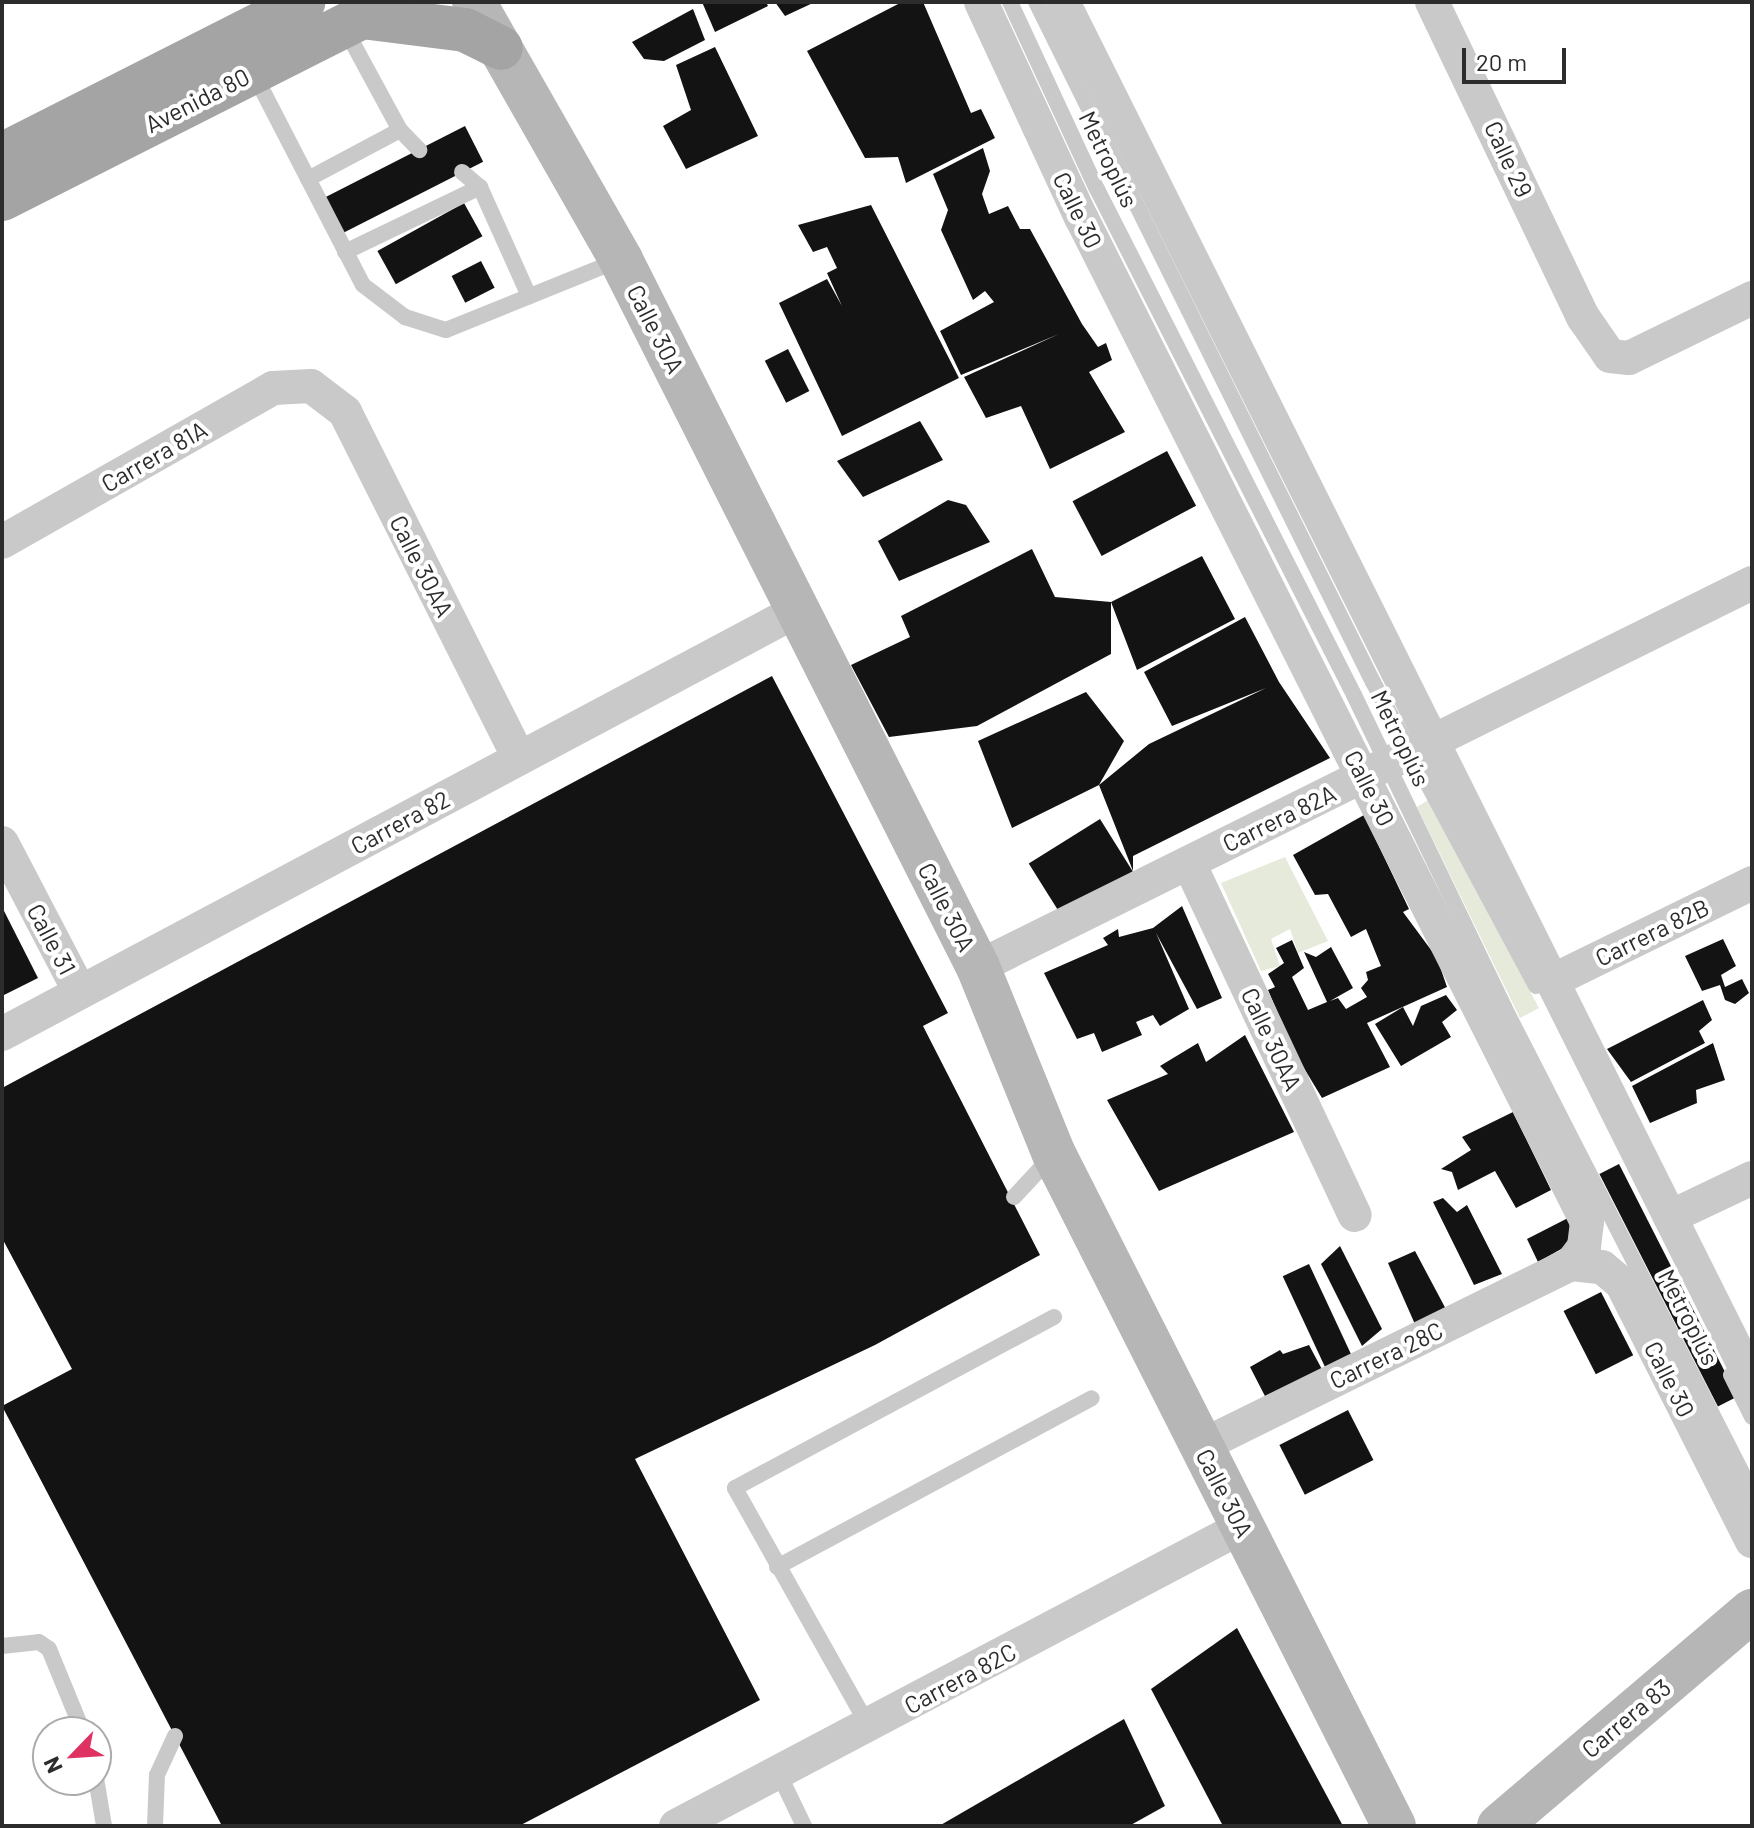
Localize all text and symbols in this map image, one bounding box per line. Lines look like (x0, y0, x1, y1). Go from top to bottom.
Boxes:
scale bar (1466, 32, 1570, 82)
text: 20 m (1476, 47, 1527, 76)
street label: Avenida 80 (140, 62, 254, 138)
street label: Metroplús (1073, 106, 1145, 212)
street label: Calle 29 (1479, 116, 1539, 202)
street label: Calle 30 (1047, 167, 1109, 253)
street label: Calle 30A (621, 280, 691, 378)
street label: Carrera 81A (96, 414, 212, 498)
street label: Calle 30AA (384, 510, 460, 622)
street label: Metroplús (1365, 685, 1437, 791)
street label: Calle 30 (1339, 745, 1401, 831)
street label: Carrera 82A (1218, 778, 1340, 858)
street label: Carrera 82 (346, 784, 454, 860)
street label: Calle 30A (912, 858, 982, 956)
street label: Carrera 82B (1590, 892, 1714, 972)
street label: Calle 31 (21, 899, 83, 979)
street label: Calle 30AA (1236, 983, 1308, 1095)
street label: Metroplús (1653, 1264, 1725, 1370)
street label: Carrera 28C (1325, 1315, 1447, 1395)
street label: Calle 30 (1639, 1336, 1701, 1422)
street label: Calle 30A (1190, 1444, 1260, 1542)
street label: Carrera 82C (899, 1637, 1021, 1719)
street label: Carrera 83 (1576, 1672, 1676, 1764)
north arrow (32, 1716, 112, 1796)
text: N (37, 1753, 67, 1777)

